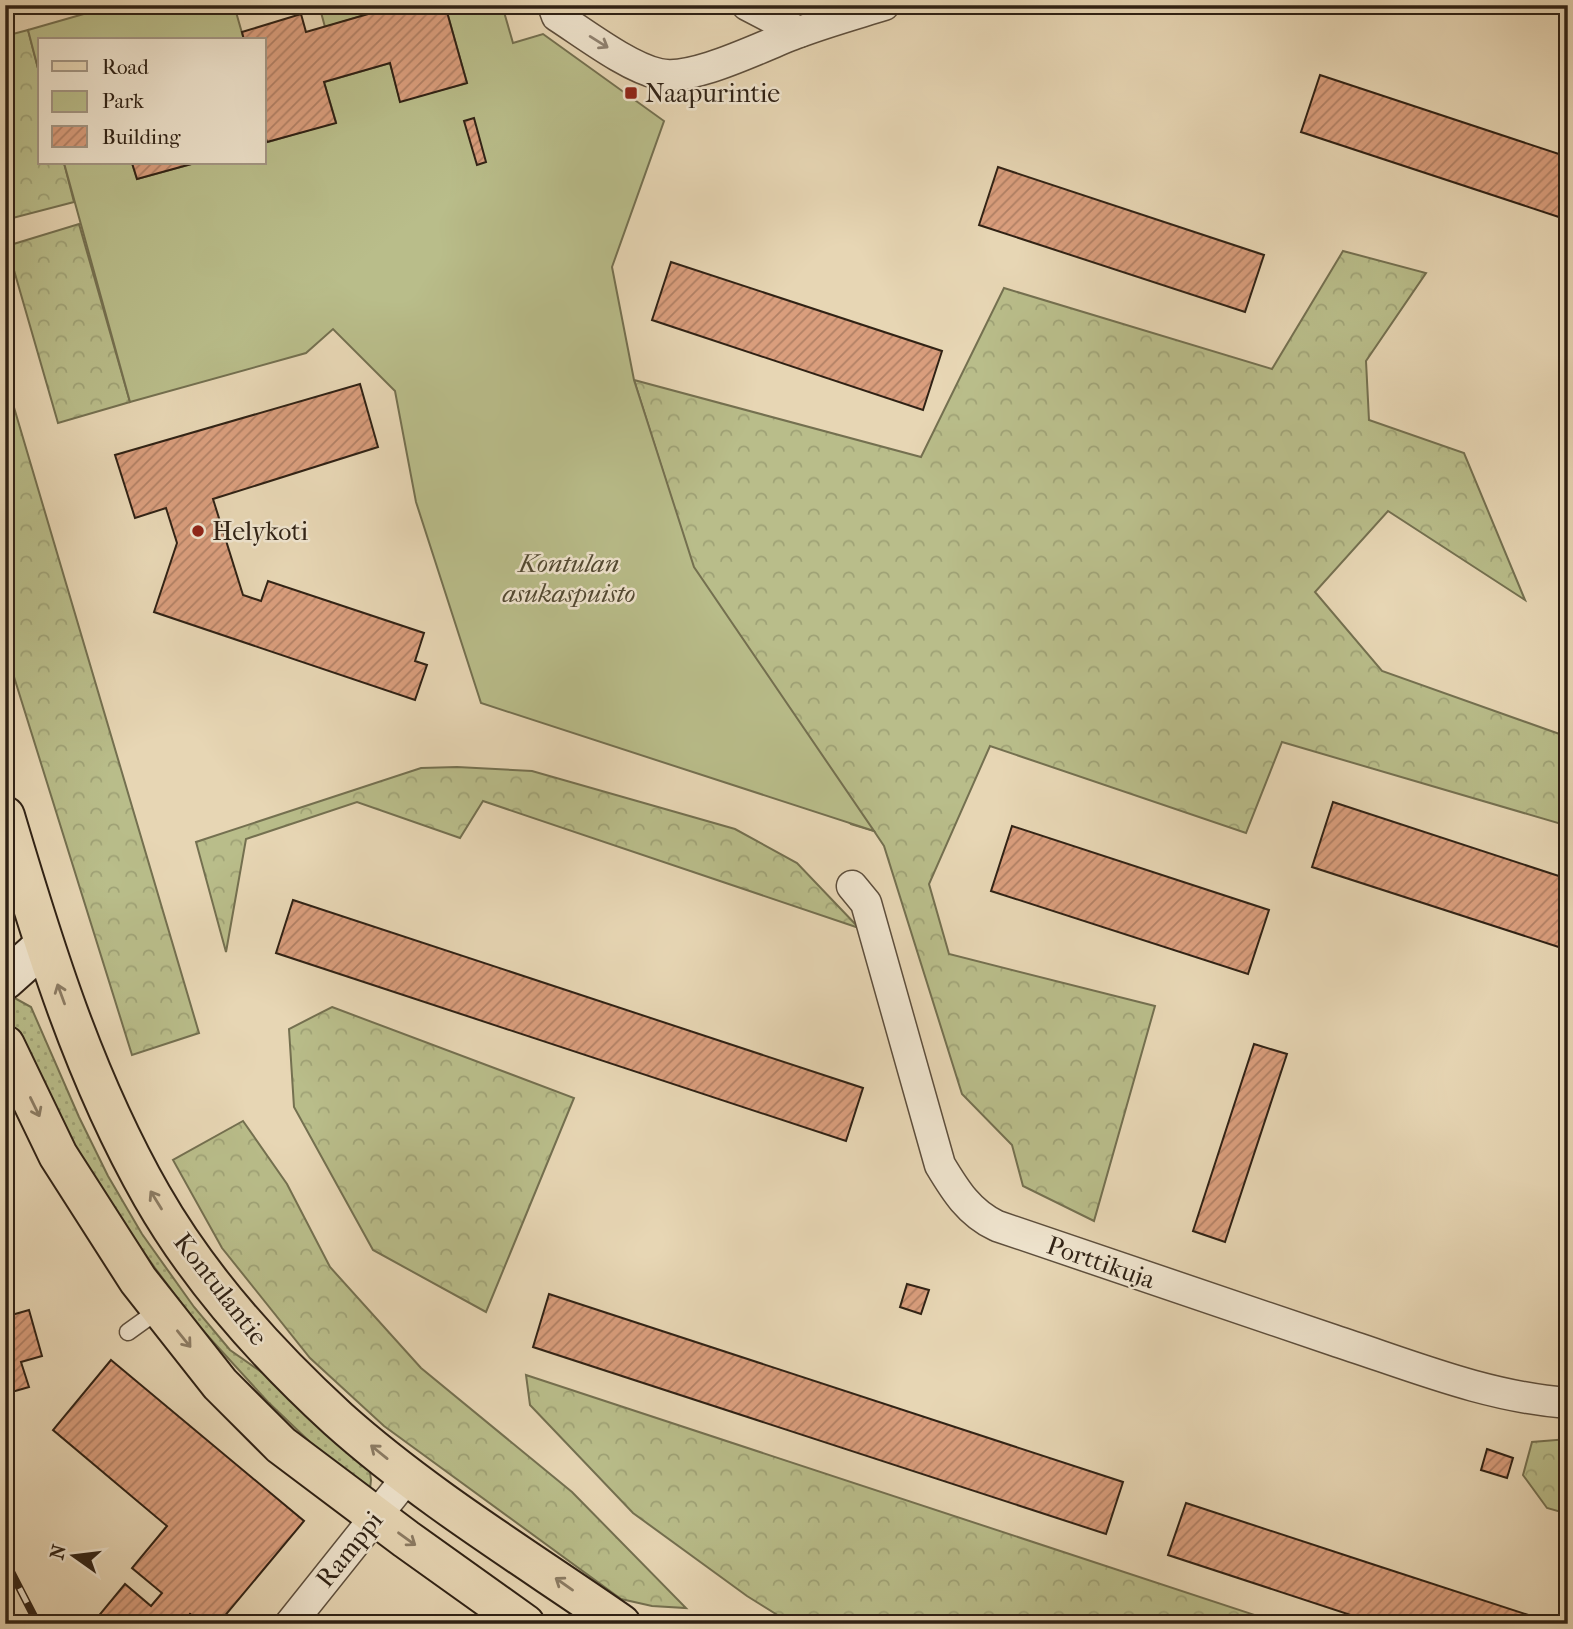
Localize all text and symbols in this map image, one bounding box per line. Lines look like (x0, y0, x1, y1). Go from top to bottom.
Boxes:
one-way arrow (588, 36, 608, 50)
legend (38, 38, 266, 164)
text: Road (102, 55, 149, 79)
place label: Naapurintie (645, 78, 780, 109)
marker: Naapurintie (623, 85, 639, 101)
text: Park (102, 89, 144, 113)
text: Building (102, 125, 181, 149)
place label: Helykoti (212, 516, 309, 547)
marker: Helykoti (190, 523, 206, 539)
park label: Kontulan asukaspuisto (502, 548, 636, 609)
one-way arrow (54, 983, 66, 1005)
one-way arrow (29, 1096, 42, 1117)
one-way arrow (148, 1191, 162, 1211)
street label: Kontulantie (167, 1227, 274, 1352)
street label: Porttikuja (1043, 1230, 1160, 1296)
one-way arrow (176, 1330, 191, 1348)
one-way arrow (371, 1444, 389, 1459)
street label: Ramppi (309, 1505, 390, 1594)
north arrow (38, 1520, 108, 1590)
one-way arrow (397, 1532, 416, 1546)
text: N (46, 1542, 71, 1562)
one-way arrow (555, 1577, 574, 1591)

